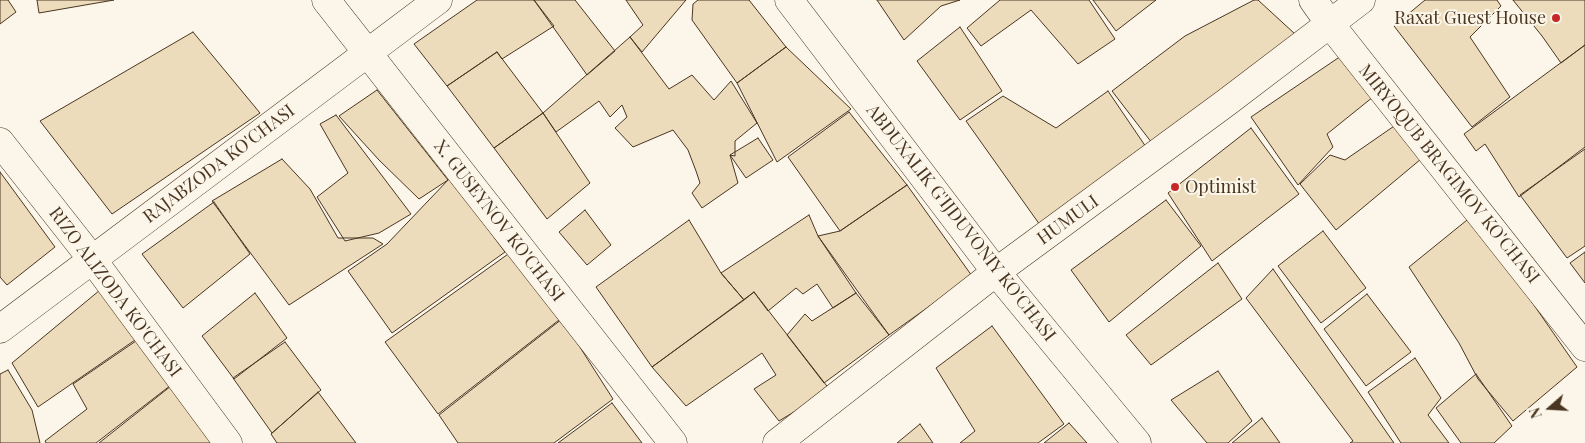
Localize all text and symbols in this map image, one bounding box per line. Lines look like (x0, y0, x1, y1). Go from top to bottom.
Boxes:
place label: Raxat Guest House (1394, 7, 1546, 29)
marker: Raxat Guest House (1550, 12, 1562, 24)
street label: MIRYOQUB BRAGIMOV KO'CHASI (1354, 60, 1544, 288)
street label: RAJABZODA KO'CHASI (139, 100, 299, 228)
street label: ABDUXALIK G'IJDUVONIY KO'CHASI (862, 100, 1060, 346)
street label: X. GUSEYNOV KO'CHASI (429, 136, 569, 306)
place label: Optimist (1185, 176, 1256, 198)
marker: Optimist (1169, 181, 1181, 193)
street label: HUMULI (1033, 191, 1103, 249)
street label: RIZO ALIZODA KO'CHASI (44, 203, 186, 381)
north arrow (1525, 383, 1575, 433)
text: N (1525, 405, 1546, 421)

